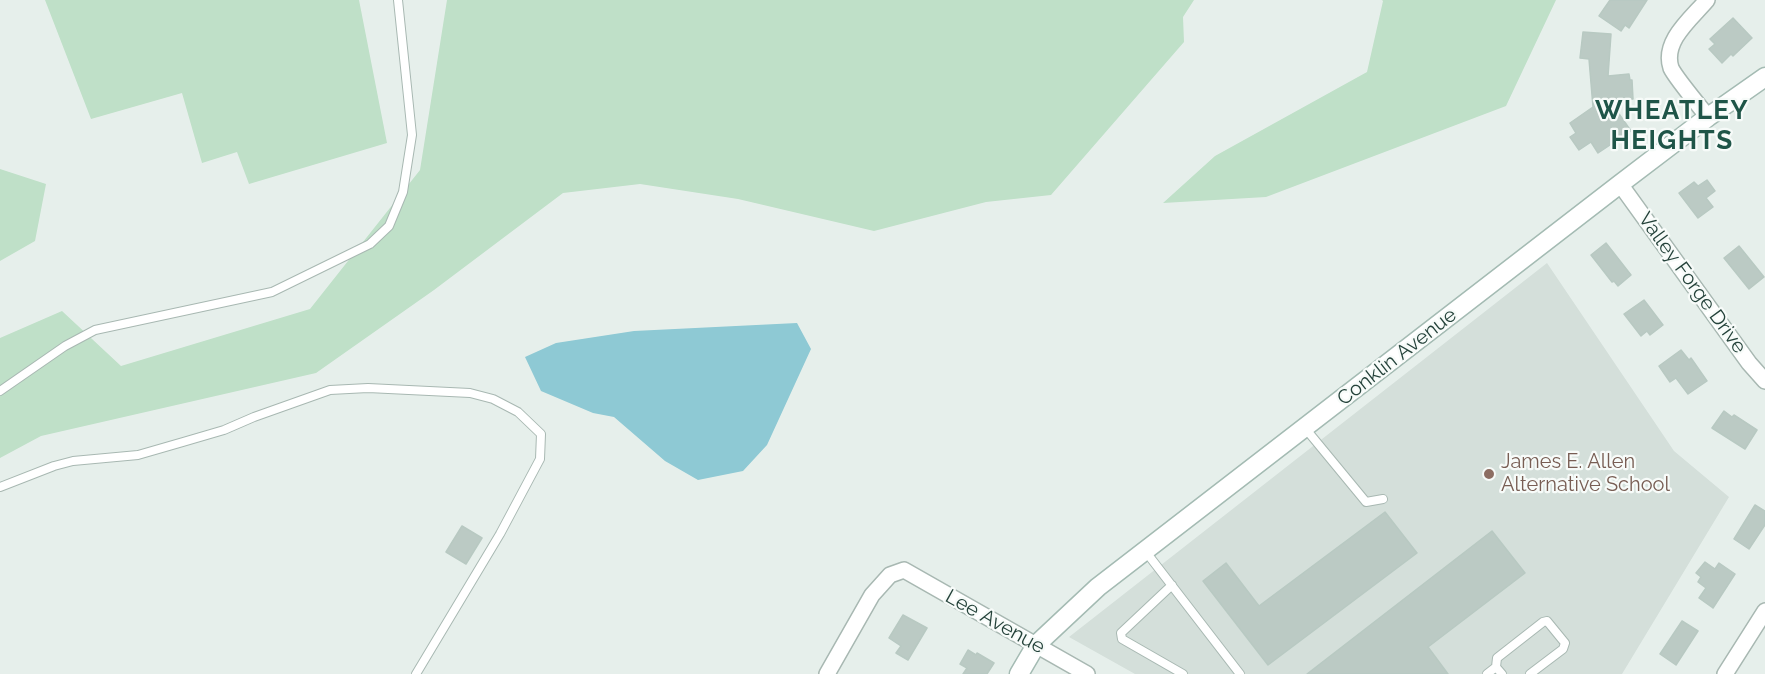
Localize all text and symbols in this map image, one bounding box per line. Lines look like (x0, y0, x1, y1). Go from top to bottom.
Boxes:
district label: WHEATLEY HEIGHTS (1595, 95, 1749, 156)
street label: Valley Forge Drive (1633, 208, 1751, 358)
street label: Conklin Avenue (1333, 303, 1461, 411)
place label: James E. Allen Alternative School (1501, 450, 1670, 497)
marker: James E. Allen Alternative School (1482, 467, 1496, 481)
street label: Lee Avenue (941, 585, 1049, 659)

